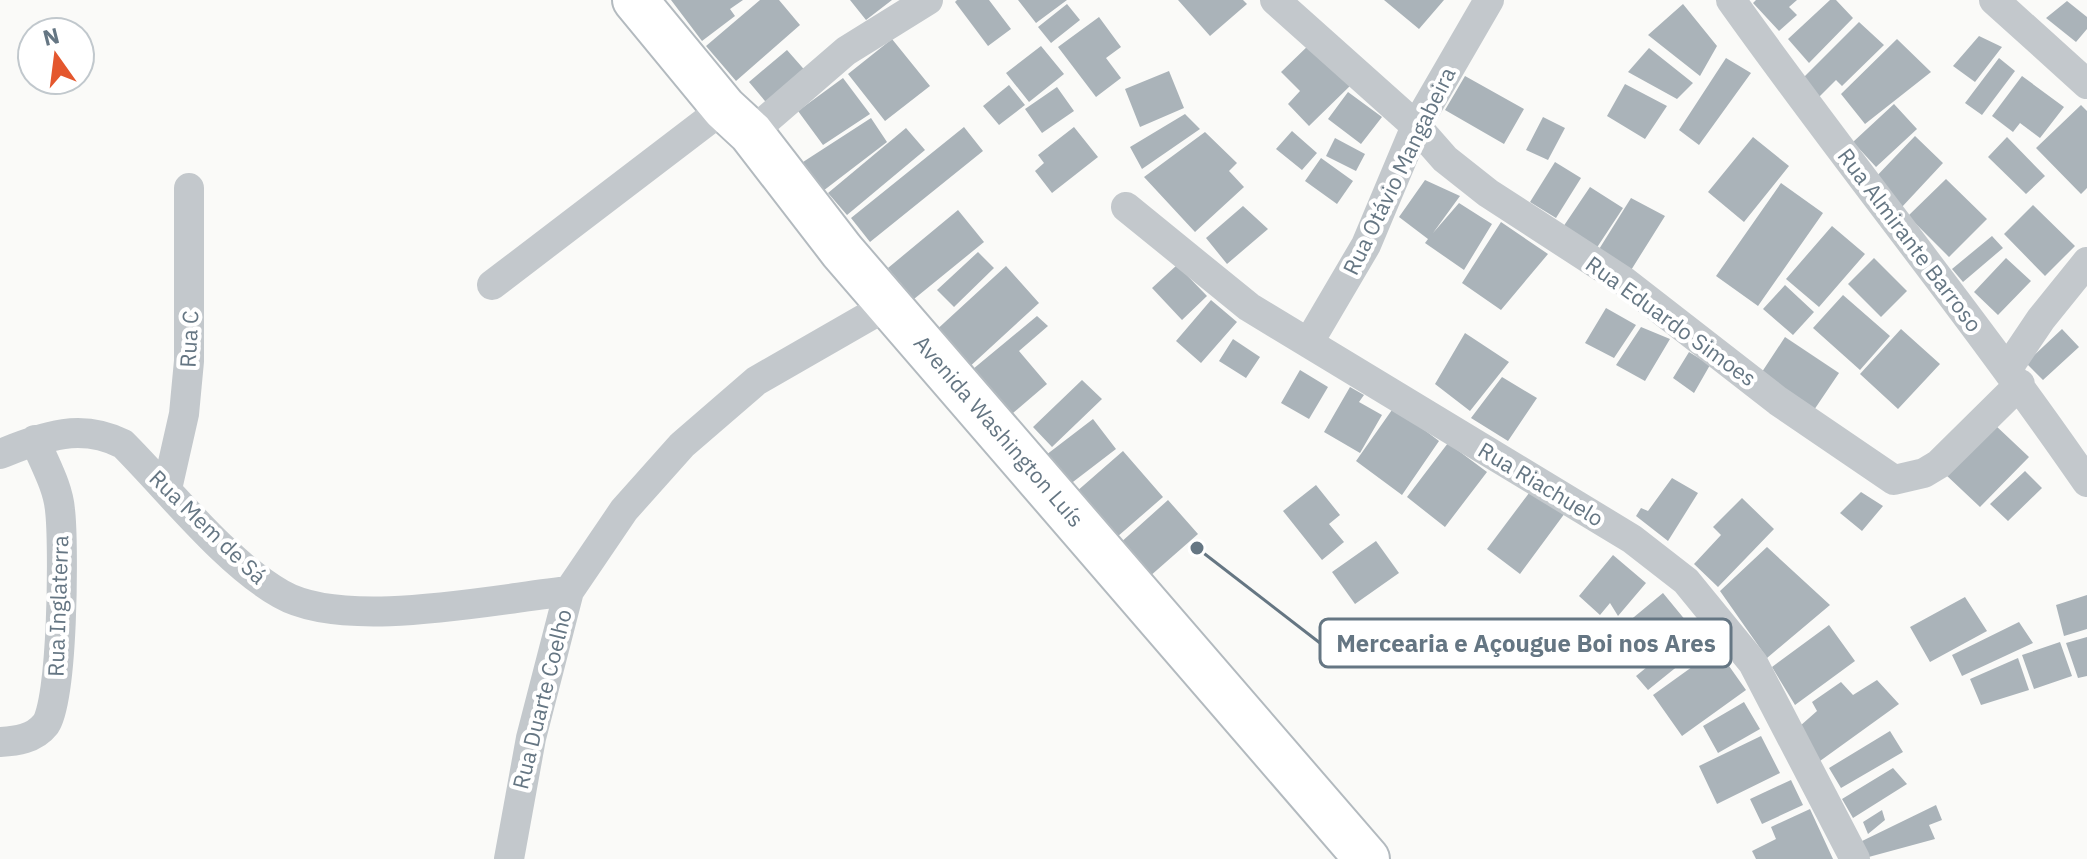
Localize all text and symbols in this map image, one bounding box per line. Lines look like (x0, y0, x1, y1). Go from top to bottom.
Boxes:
north arrow (16, 16, 96, 96)
text: N (40, 20, 62, 52)
street label: Rua Otávio Mangabeira (1336, 62, 1462, 279)
street label: Rua Almirante Barroso (1832, 142, 1989, 337)
street label: Rua Eduardo Simoes (1580, 249, 1762, 392)
street label: Rua C (173, 310, 204, 368)
street label: Avenida Washington Luís (908, 329, 1091, 533)
street label: Rua Riachuelo (1473, 435, 1609, 532)
street label: Rua Mem de Sá (143, 463, 273, 590)
street label: Rua Inglaterra (41, 534, 74, 677)
street label: Rua Duarte Coelho (505, 606, 578, 792)
callout: Mercearia e Açougue Boi nos Ares (1320, 619, 1731, 667)
text: Mercearia e Açougue Boi nos Ares (1336, 627, 1716, 659)

